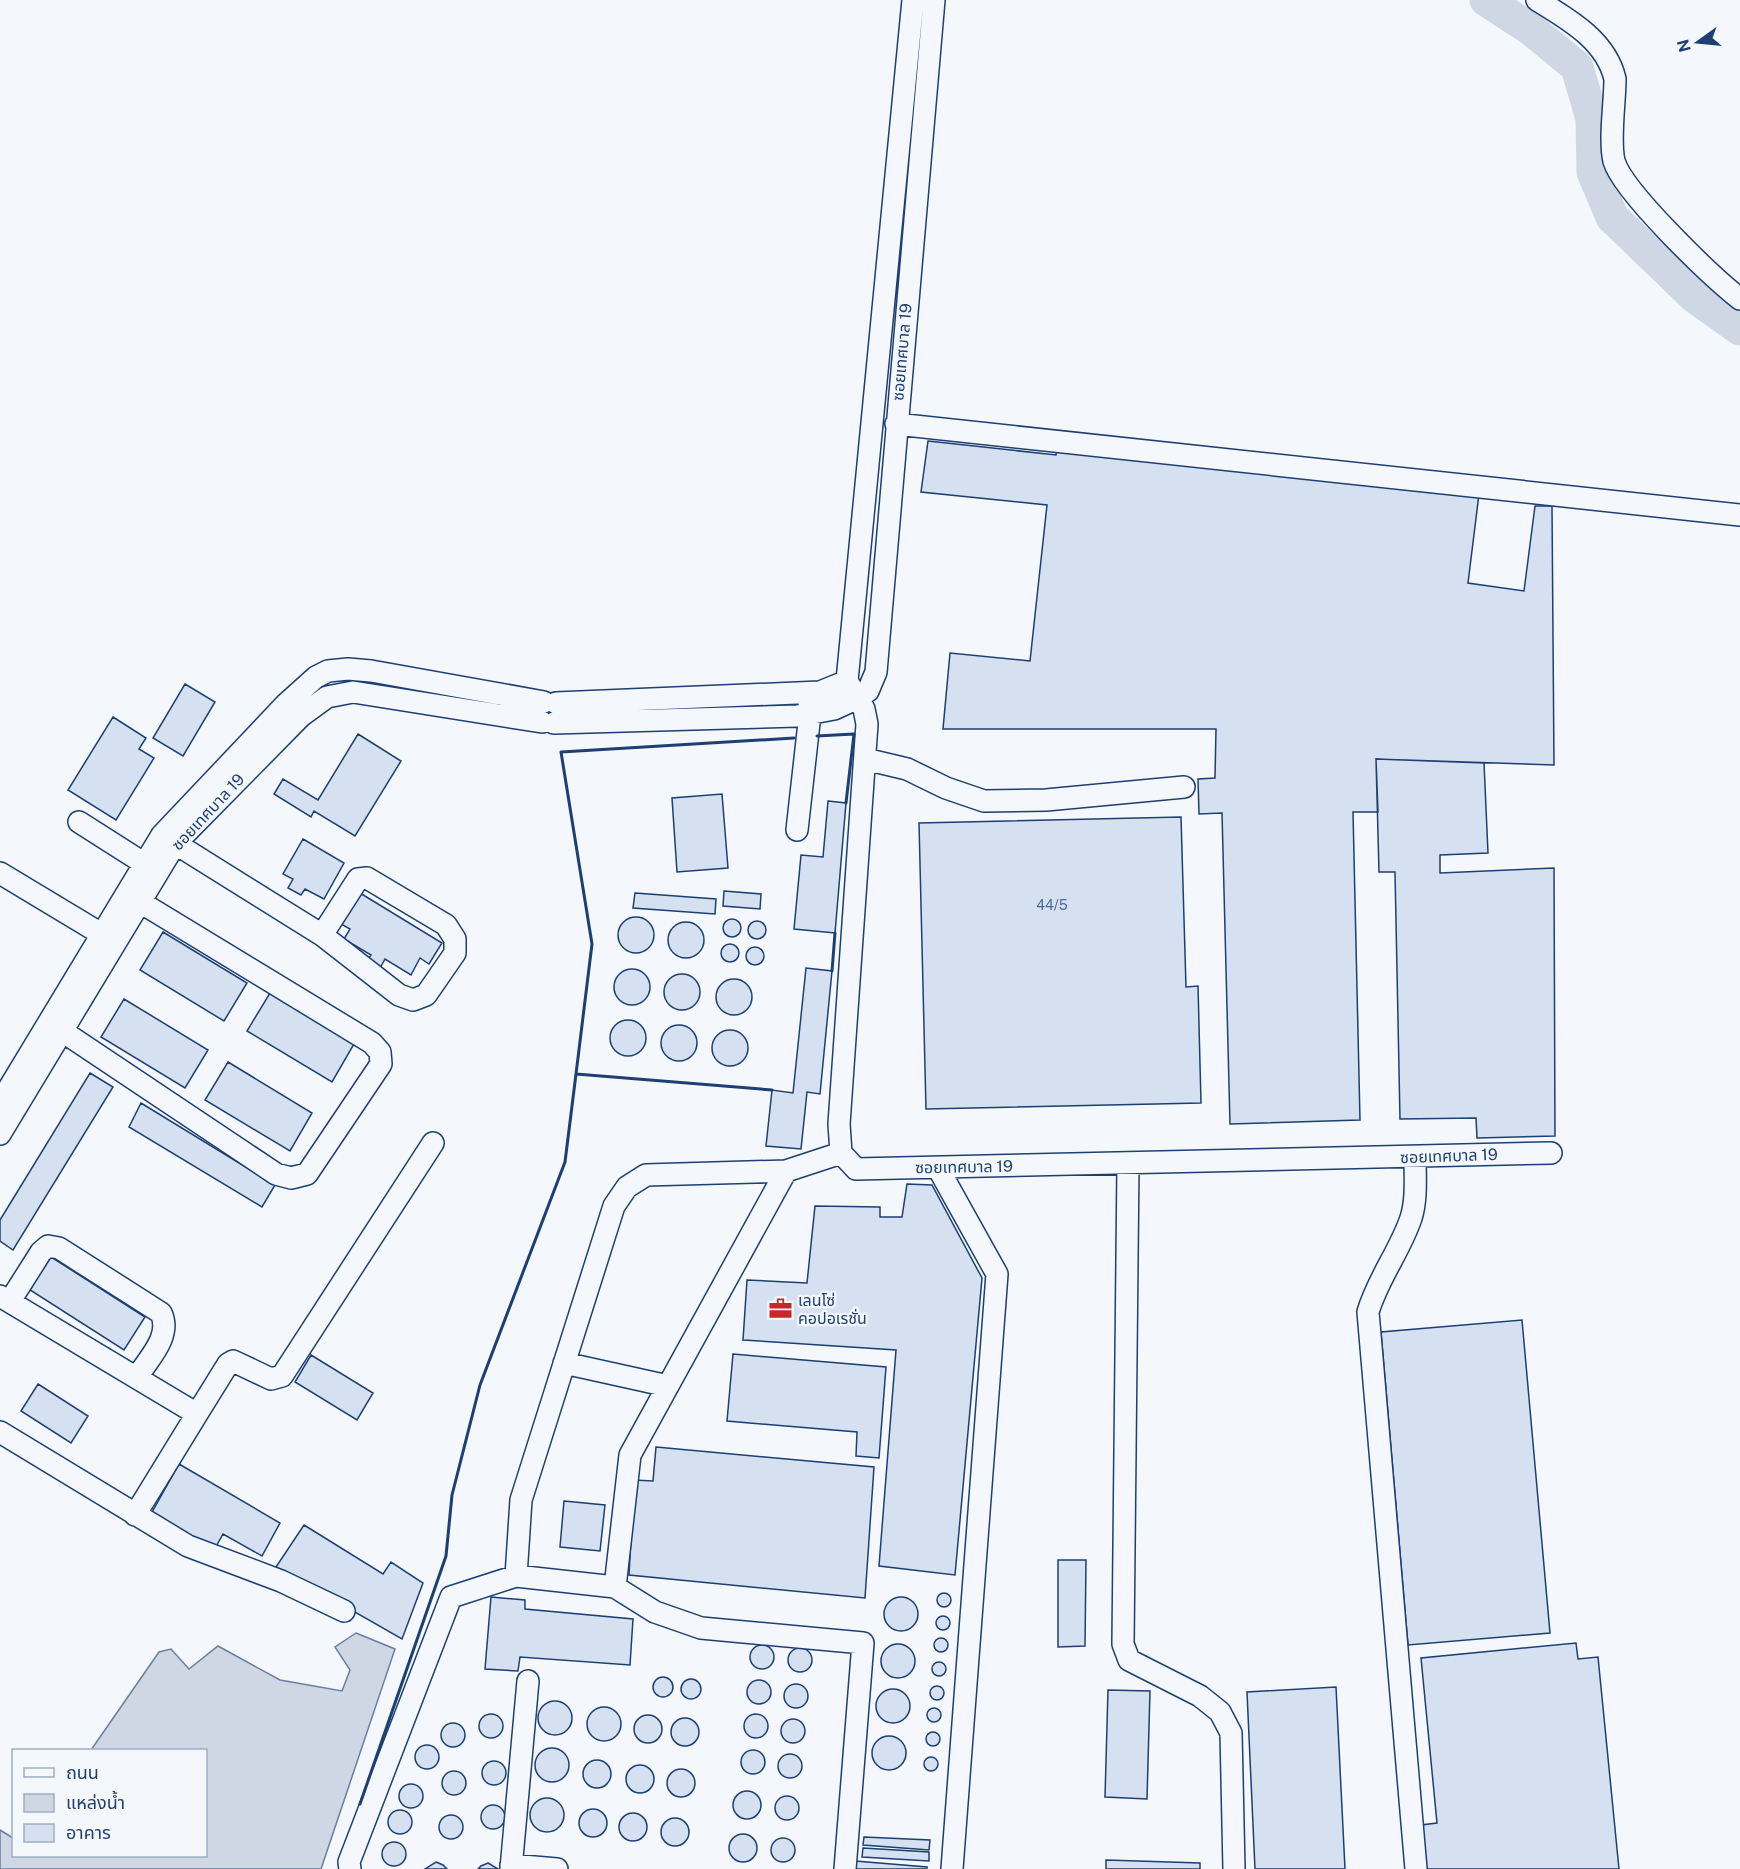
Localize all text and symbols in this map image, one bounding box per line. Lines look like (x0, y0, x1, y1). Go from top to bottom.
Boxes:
north arrow (1668, 12, 1728, 72)
text: N (1673, 37, 1695, 54)
street label: ซอยเทศบาล 19 (888, 302, 916, 402)
street label: ซอยเทศบาล 19 (168, 770, 248, 854)
house number: 44/5 (1036, 897, 1068, 913)
street label: ซอยเทศบาล 19 (1400, 1145, 1498, 1167)
street label: ซอยเทศบาล 19 (915, 1157, 1013, 1177)
place label: เลนโซ่ คอปอเรชั่น (798, 1291, 867, 1328)
office icon: เลนโซ่ คอปอเรชั่น (767, 1296, 793, 1322)
legend (12, 1749, 207, 1857)
text: ถนน (66, 1762, 99, 1783)
text: แหล่งน้ำ (66, 1790, 125, 1813)
text: อาคาร (66, 1822, 111, 1843)

